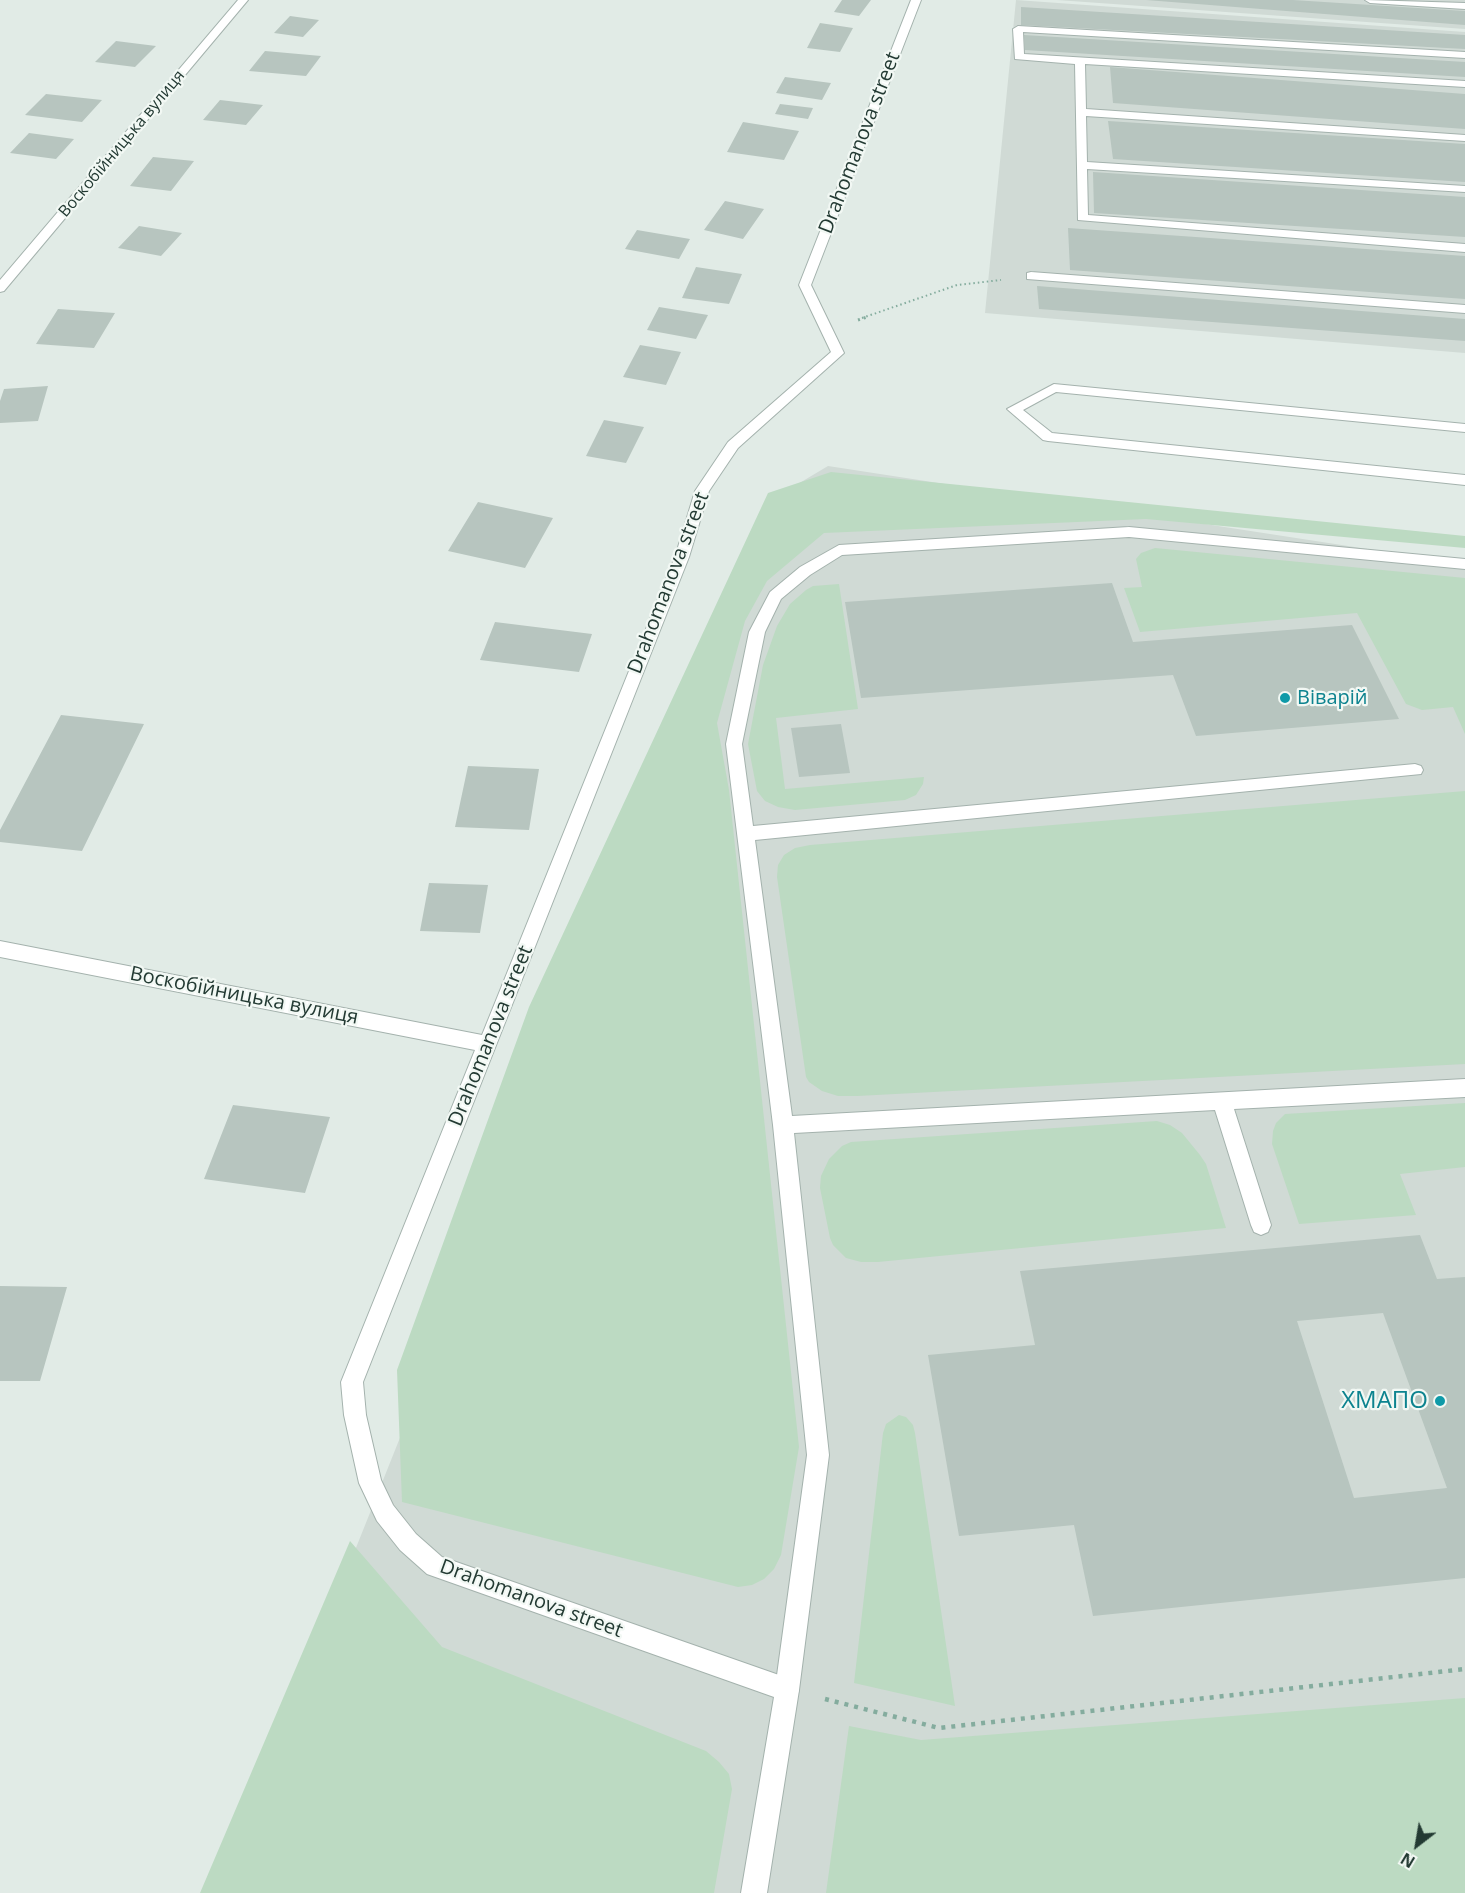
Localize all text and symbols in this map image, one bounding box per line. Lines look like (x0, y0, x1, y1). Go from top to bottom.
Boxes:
street label: Drahomanova street (814, 49, 906, 237)
street label: Воскобійницька вулиця (55, 67, 189, 221)
street label: Drahomanova street (623, 489, 715, 677)
place label: Віварій (1297, 686, 1368, 710)
marker: Віварій (1278, 691, 1292, 705)
street label: Drahomanova street (444, 942, 538, 1130)
street label: Воскобійницька вулиця (128, 962, 360, 1030)
place label: ХМАПО (1341, 1387, 1428, 1415)
marker: ХМАПО (1433, 1394, 1447, 1408)
street label: Drahomanova street (436, 1555, 626, 1643)
north arrow (1387, 1815, 1447, 1875)
text: N (1396, 1848, 1419, 1873)

